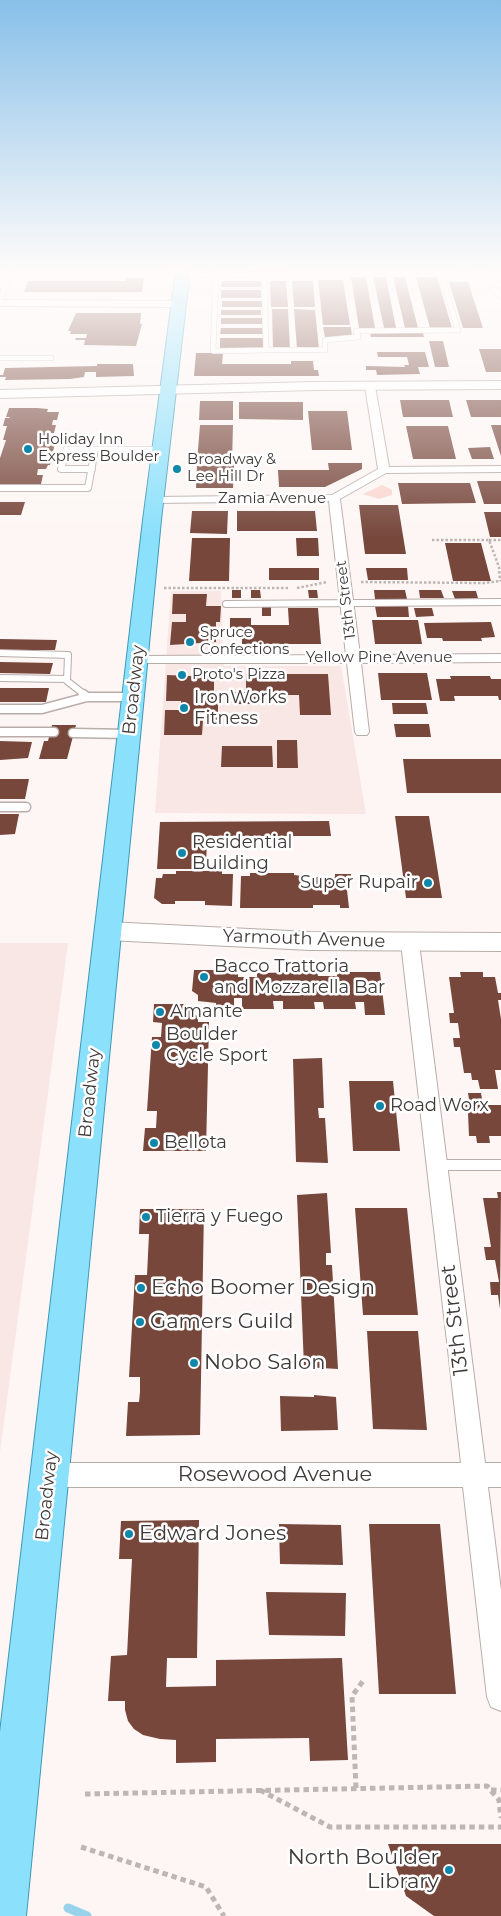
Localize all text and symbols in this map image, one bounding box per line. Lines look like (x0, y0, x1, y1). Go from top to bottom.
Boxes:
place label: Holiday Inn Express Boulder (38, 431, 160, 466)
marker: Holiday Inn Express Boulder (22, 443, 34, 455)
place label: Broadway & Lee Hill Dr (187, 451, 276, 486)
marker: Broadway & Lee Hill Dr (171, 463, 183, 475)
street label: Zamia Avenue (218, 490, 326, 508)
street label: 13th Street (332, 560, 360, 640)
place label: Spruce Confections (200, 624, 289, 659)
marker: Spruce Confections (184, 636, 196, 648)
street label: Broadway (119, 644, 149, 736)
street label: Yellow Pine Avenue (306, 649, 452, 667)
place label: Proto's Pizza (192, 666, 286, 684)
marker: Proto's Pizza (176, 669, 188, 681)
place label: IronWorks Fitness (194, 687, 287, 730)
marker: IronWorks Fitness (178, 702, 190, 714)
place label: Residential Building (192, 832, 292, 874)
marker: Residential Building (176, 847, 188, 859)
place label: Super Rupair (300, 872, 418, 894)
marker: Super Rupair (422, 877, 434, 889)
street label: Yarmouth Avenue (222, 925, 386, 953)
place label: Bacco Trattoria and Mozzarella Bar (214, 956, 385, 999)
marker: Bacco Trattoria and Mozzarella Bar (198, 971, 210, 983)
place label: Amante (170, 1001, 243, 1023)
marker: Amante (154, 1006, 166, 1018)
place label: Boulder Cycle Sport (166, 1024, 268, 1066)
marker: Boulder Cycle Sport (150, 1039, 162, 1051)
street label: Broadway (75, 1047, 105, 1139)
place label: Road Worx (390, 1095, 489, 1117)
marker: Road Worx (374, 1100, 386, 1112)
place label: Bellota (164, 1132, 227, 1154)
marker: Bellota (148, 1137, 160, 1149)
place label: Tierra y Fuego (156, 1206, 283, 1228)
marker: Tierra y Fuego (140, 1211, 152, 1223)
street label: 13th Street (436, 1263, 474, 1377)
place label: Echo Boomer Design (151, 1275, 375, 1301)
marker: Echo Boomer Design (135, 1282, 147, 1294)
place label: Gamers Guild (150, 1309, 294, 1335)
marker: Gamers Guild (134, 1316, 146, 1328)
place label: Nobo Salon (204, 1350, 325, 1376)
marker: Nobo Salon (188, 1357, 200, 1369)
street label: Broadway (32, 1450, 62, 1542)
street label: Rosewood Avenue (178, 1462, 372, 1488)
place label: Edward Jones (139, 1521, 286, 1547)
marker: Edward Jones (123, 1528, 135, 1540)
place label: North Boulder Library (288, 1845, 439, 1895)
marker: North Boulder Library (443, 1864, 455, 1876)

